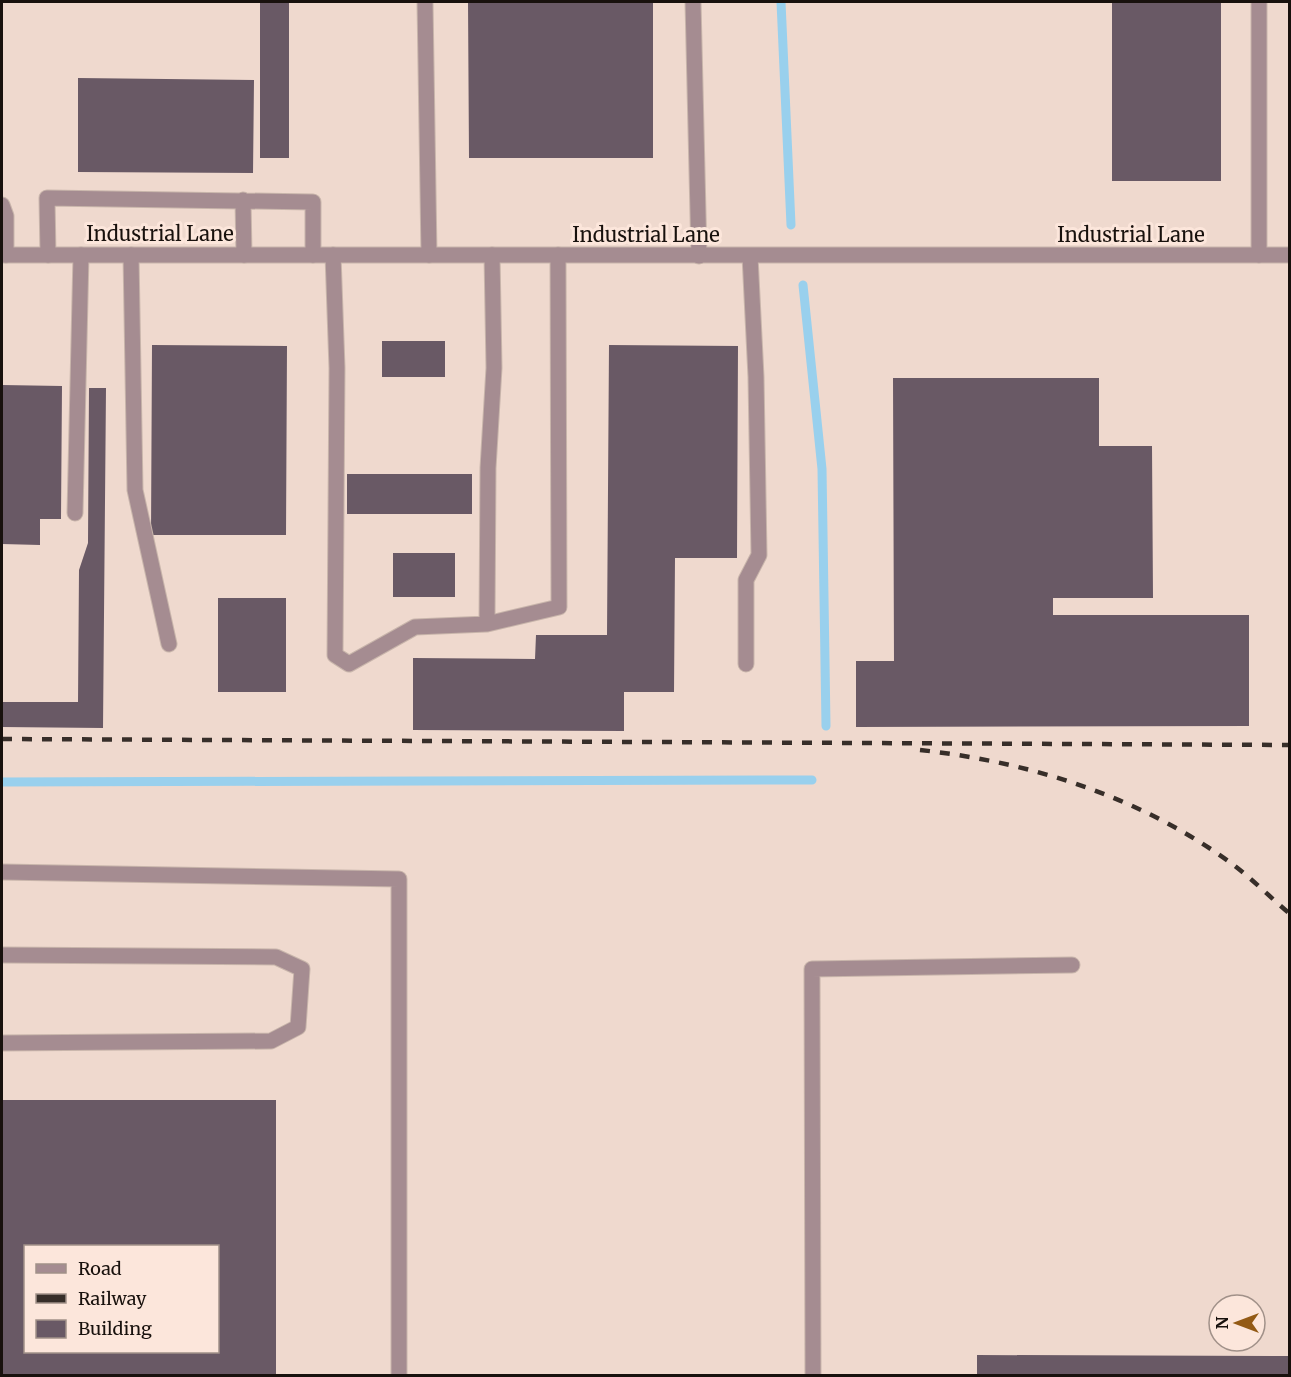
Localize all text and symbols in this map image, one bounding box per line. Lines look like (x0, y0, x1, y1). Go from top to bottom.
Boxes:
street label: Industrial Lane (86, 221, 234, 246)
street label: Industrial Lane (572, 222, 720, 247)
street label: Industrial Lane (1057, 222, 1205, 247)
legend (24, 1245, 219, 1353)
text: Road (78, 1257, 122, 1280)
text: Railway (78, 1287, 147, 1310)
north arrow (1207, 1293, 1267, 1353)
text: N (1212, 1316, 1232, 1329)
text: Building (78, 1317, 152, 1340)

